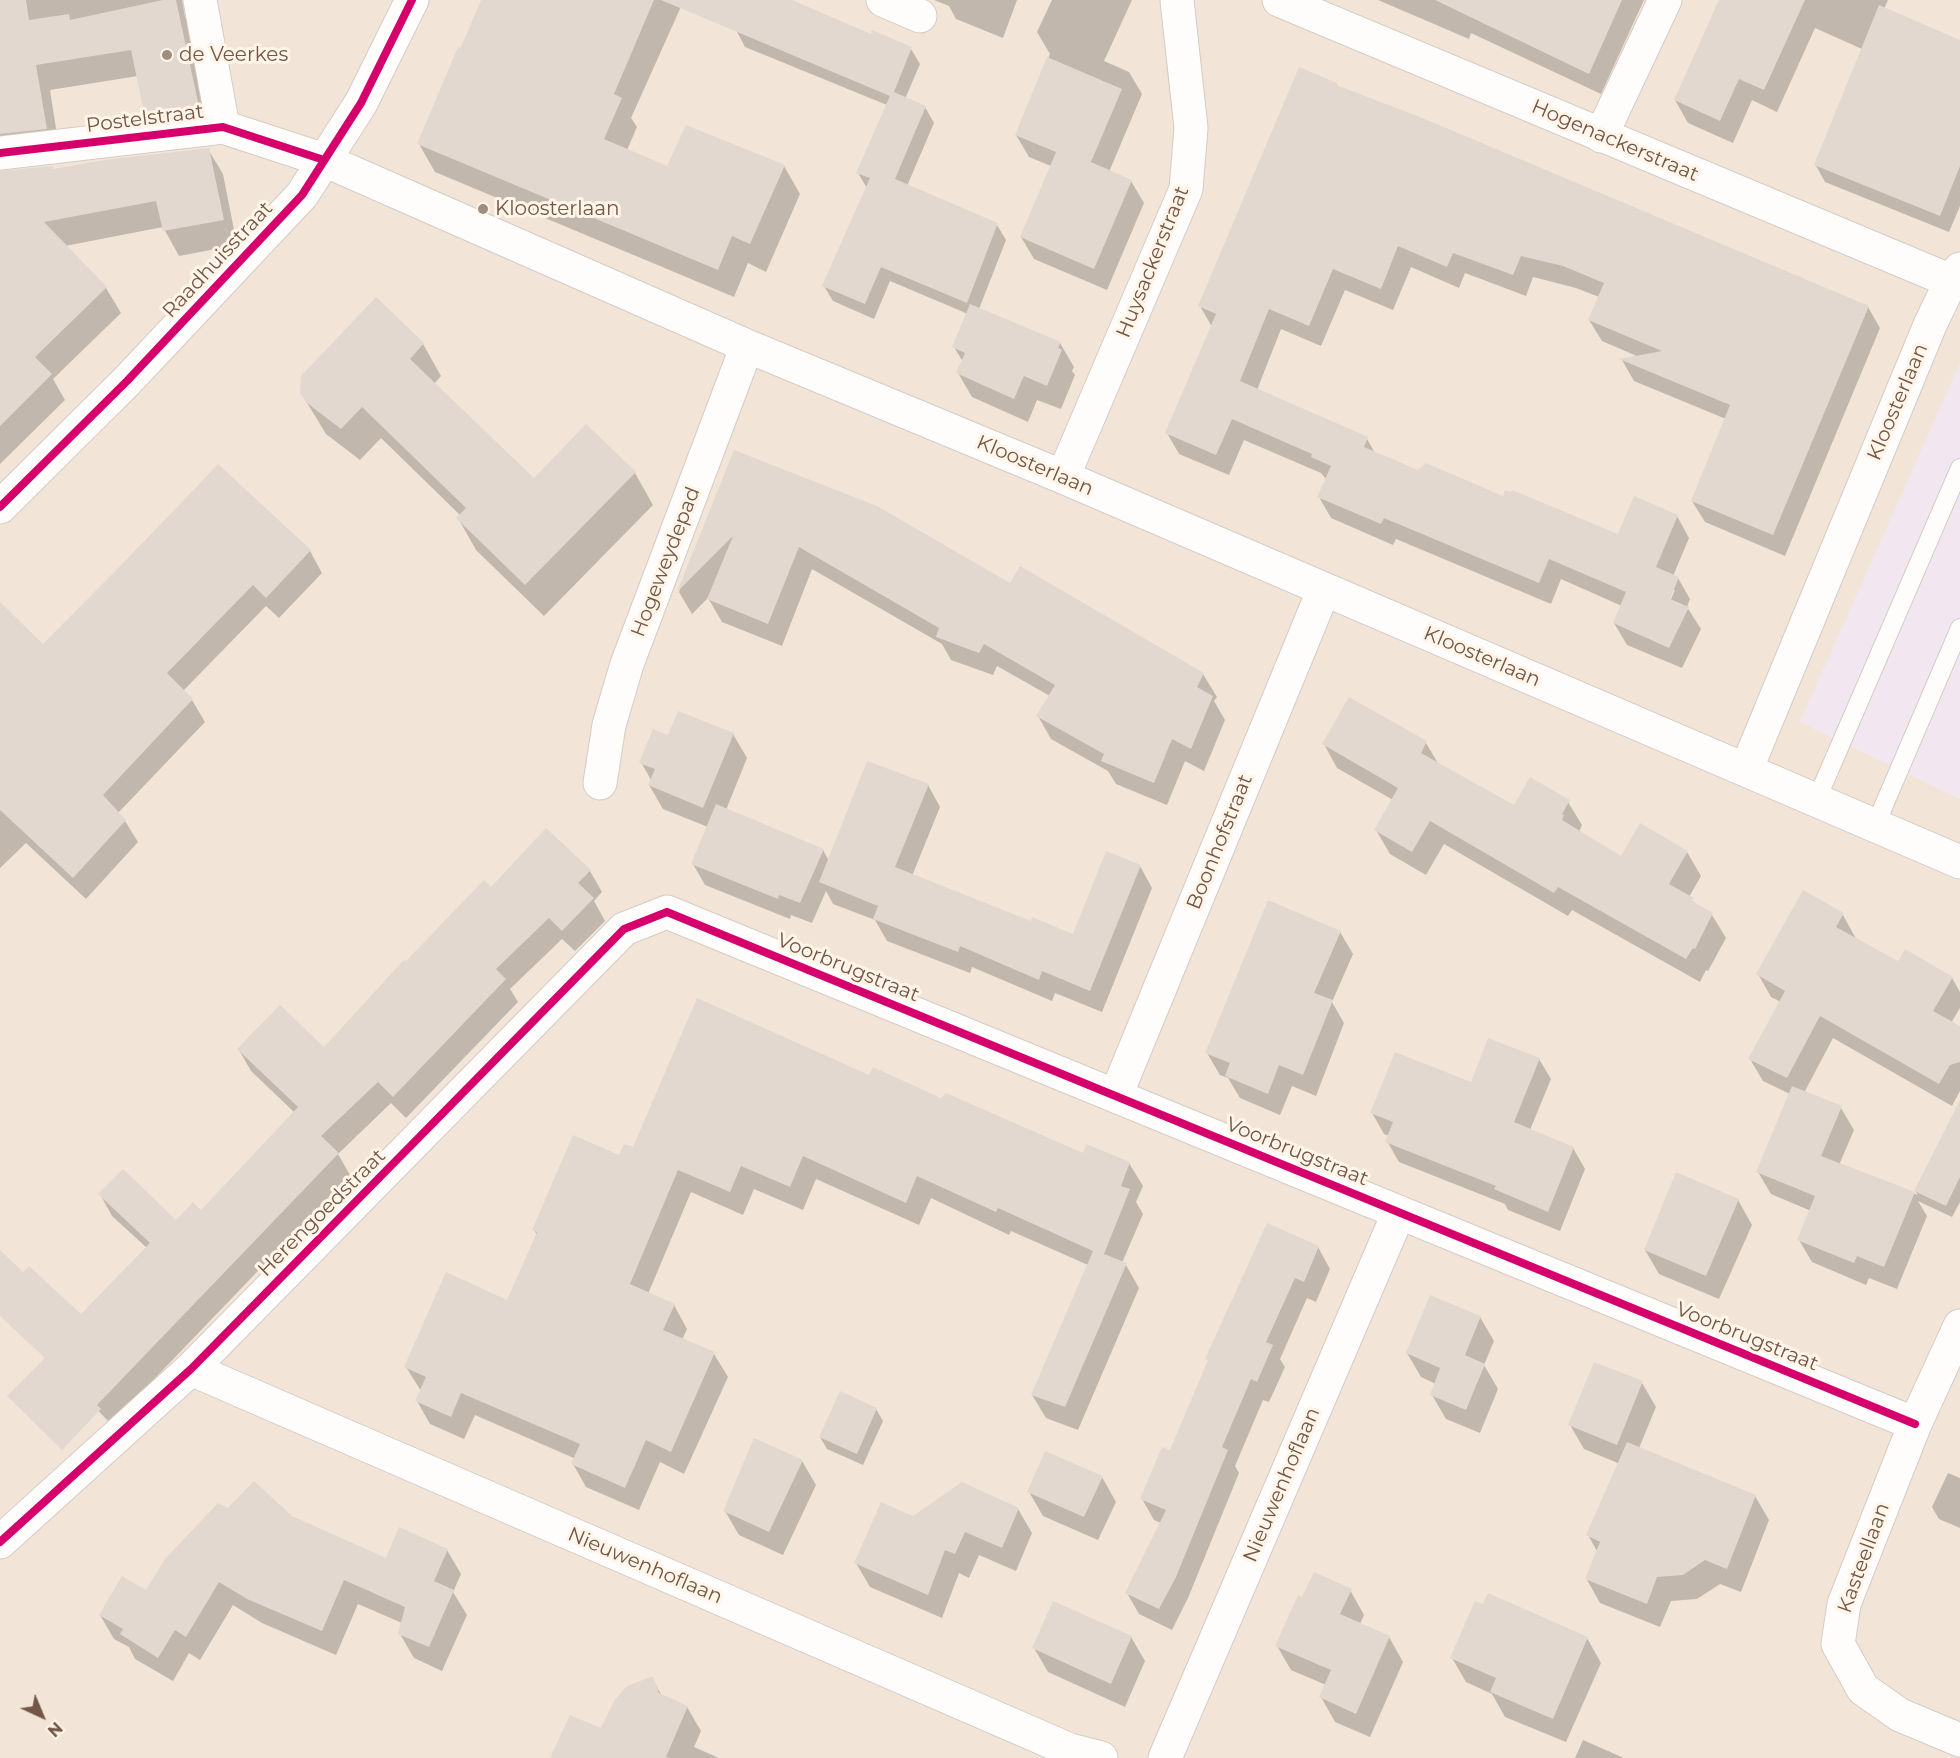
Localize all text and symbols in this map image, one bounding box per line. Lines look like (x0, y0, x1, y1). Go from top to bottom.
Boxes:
place label: de Veerkes (179, 43, 288, 67)
marker: de Veerkes (160, 48, 174, 62)
street label: Hogenackerstraat (1528, 95, 1702, 187)
street label: Postelstraat (85, 100, 205, 138)
street label: Huysackerstraat (1112, 183, 1194, 341)
street label: Raadhuisstraat (158, 197, 278, 323)
place label: Kloosterlaan (495, 197, 620, 221)
marker: Kloosterlaan (476, 202, 490, 216)
street label: Kloosterlaan (1863, 340, 1933, 464)
street label: Kloosterlaan (973, 431, 1097, 501)
street label: Hogeweydepad (626, 484, 706, 640)
street label: Kloosterlaan (1420, 622, 1544, 692)
street label: Boonhofstraat (1182, 771, 1258, 913)
street label: Voorbrugstraat (773, 929, 923, 1007)
street label: Voorbrugstraat (1222, 1113, 1372, 1191)
street label: Herengoedstraat (253, 1144, 391, 1282)
street label: Voorbrugstraat (1672, 1298, 1822, 1376)
street label: Nieuwenhoflaan (1239, 1404, 1325, 1566)
street label: Kasteellaan (1833, 1500, 1895, 1616)
street label: Nieuwenhoflaan (564, 1523, 726, 1609)
north arrow (12, 1686, 72, 1746)
text: N (44, 1718, 66, 1741)

